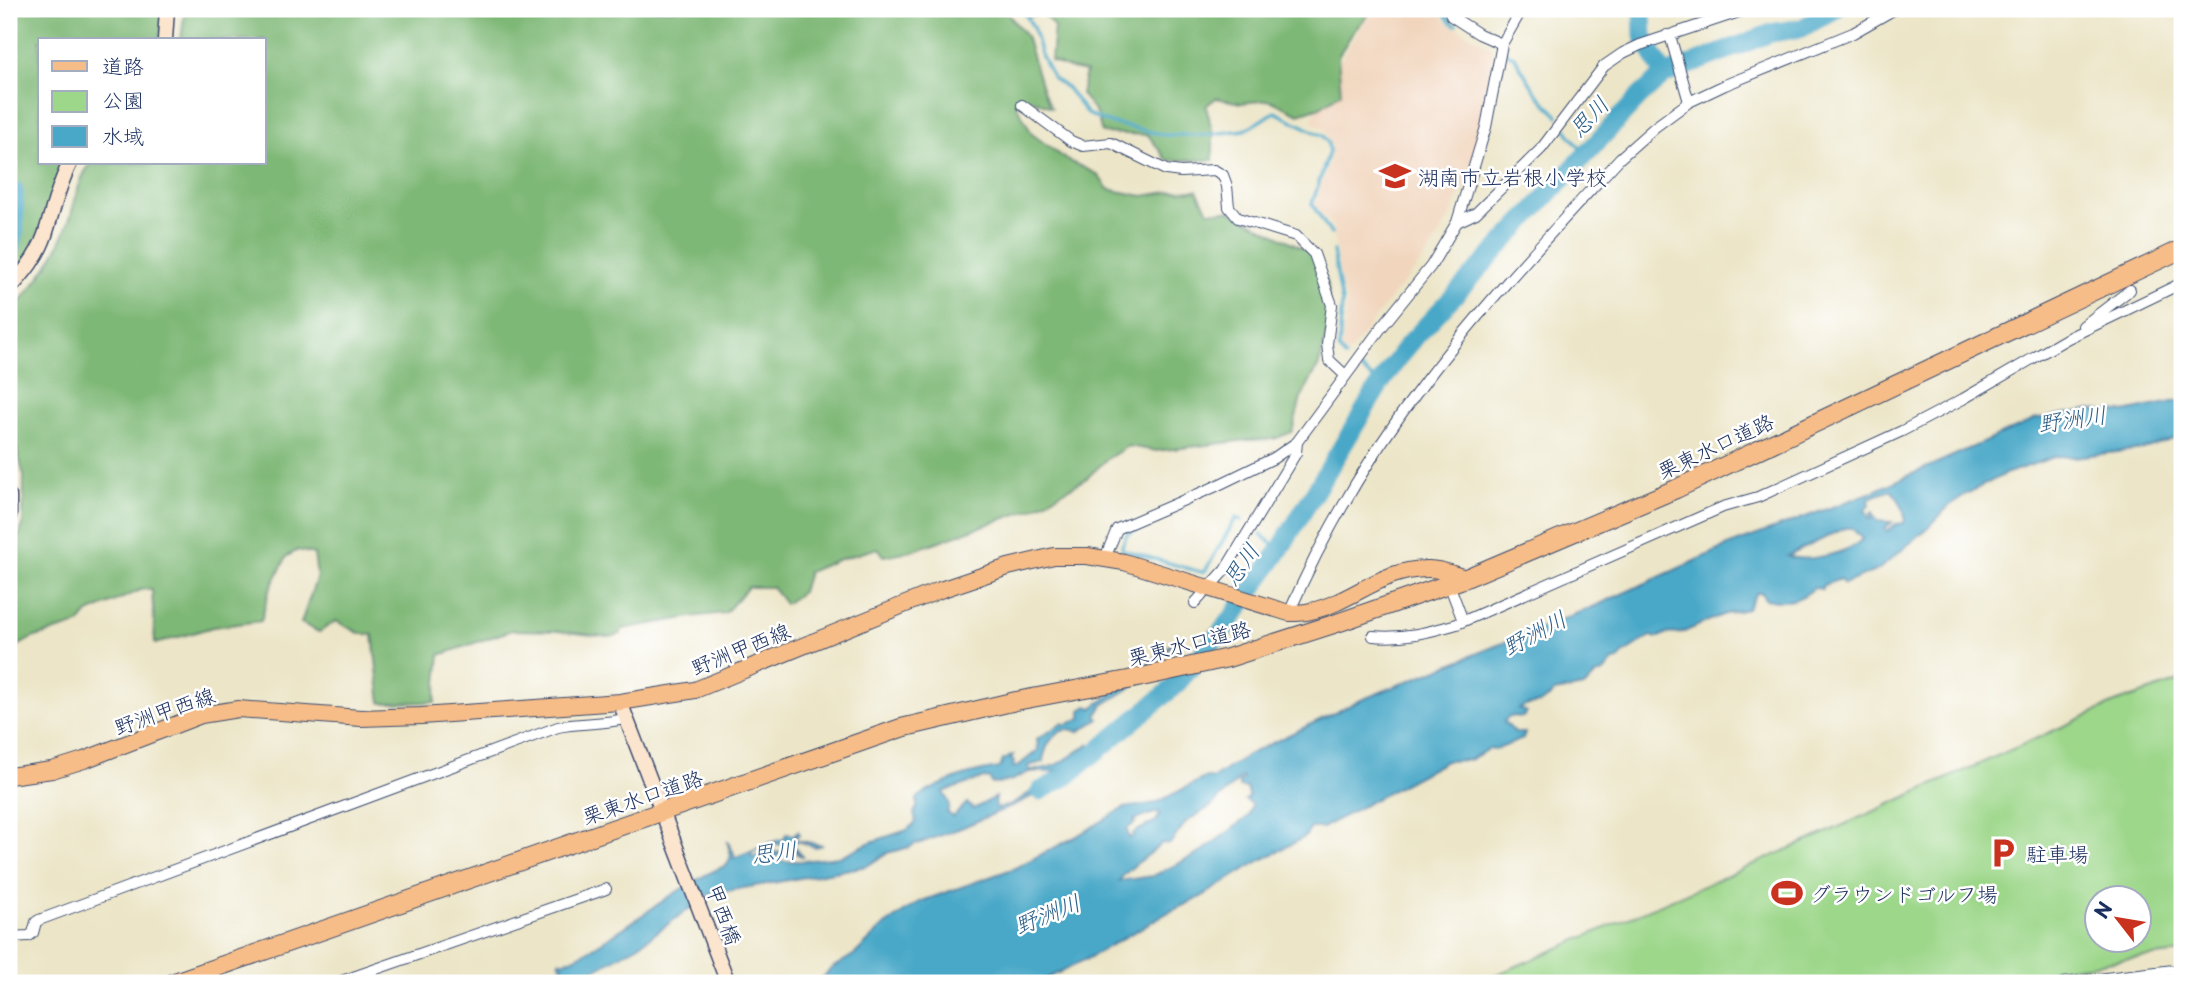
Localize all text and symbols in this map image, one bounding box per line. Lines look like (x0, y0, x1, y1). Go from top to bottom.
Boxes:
legend (38, 38, 266, 164)
text: 道路 (102, 49, 144, 81)
text: 公園 (102, 83, 144, 115)
water label: 思川 (1560, 87, 1616, 145)
text: 水域 (102, 119, 144, 151)
school or university icon: 湖南市立岩根小学校 (1378, 159, 1412, 193)
place label: 湖南市立岩根小学校 (1418, 160, 1607, 192)
water label: 野洲川 (2035, 396, 2109, 440)
street label: 栗東水口道路 (1651, 404, 1779, 486)
water label: 思川 (1212, 535, 1268, 593)
water label: 野洲川 (1495, 600, 1573, 664)
street label: 栗東水口道路 (1124, 611, 1254, 673)
street label: 野洲甲西線 (685, 613, 795, 683)
street label: 野洲甲西線 (109, 678, 219, 742)
street label: 栗東水口道路 (577, 760, 707, 832)
water label: 思川 (749, 831, 799, 871)
parking icon: 駐車場 (1986, 836, 2020, 870)
place label: 駐車場 (2026, 837, 2089, 869)
sports icon: グラウンドゴルフ場 (1770, 876, 1804, 910)
place label: グラウンドゴルフ場 (1810, 877, 1998, 909)
street label: 甲西橋 (699, 879, 751, 949)
water label: 野洲川 (1008, 884, 1086, 942)
north arrow (2082, 884, 2152, 954)
text: N (2087, 896, 2118, 923)

